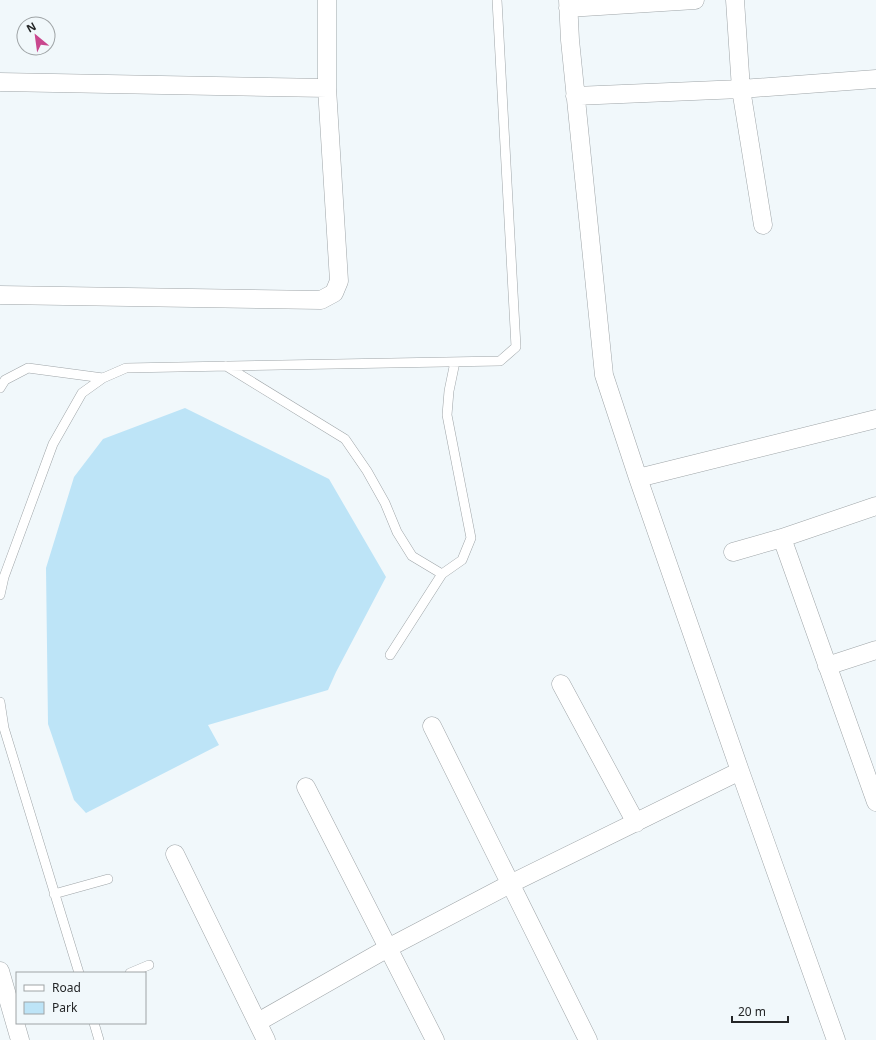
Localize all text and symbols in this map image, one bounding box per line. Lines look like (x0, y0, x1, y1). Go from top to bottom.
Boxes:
north arrow (16, 16, 56, 56)
text: N (23, 18, 38, 36)
legend (16, 972, 146, 1024)
text: Road (52, 979, 81, 996)
scale bar (732, 998, 788, 1024)
text: Park (52, 999, 78, 1016)
text: 20 m (738, 1003, 766, 1020)

